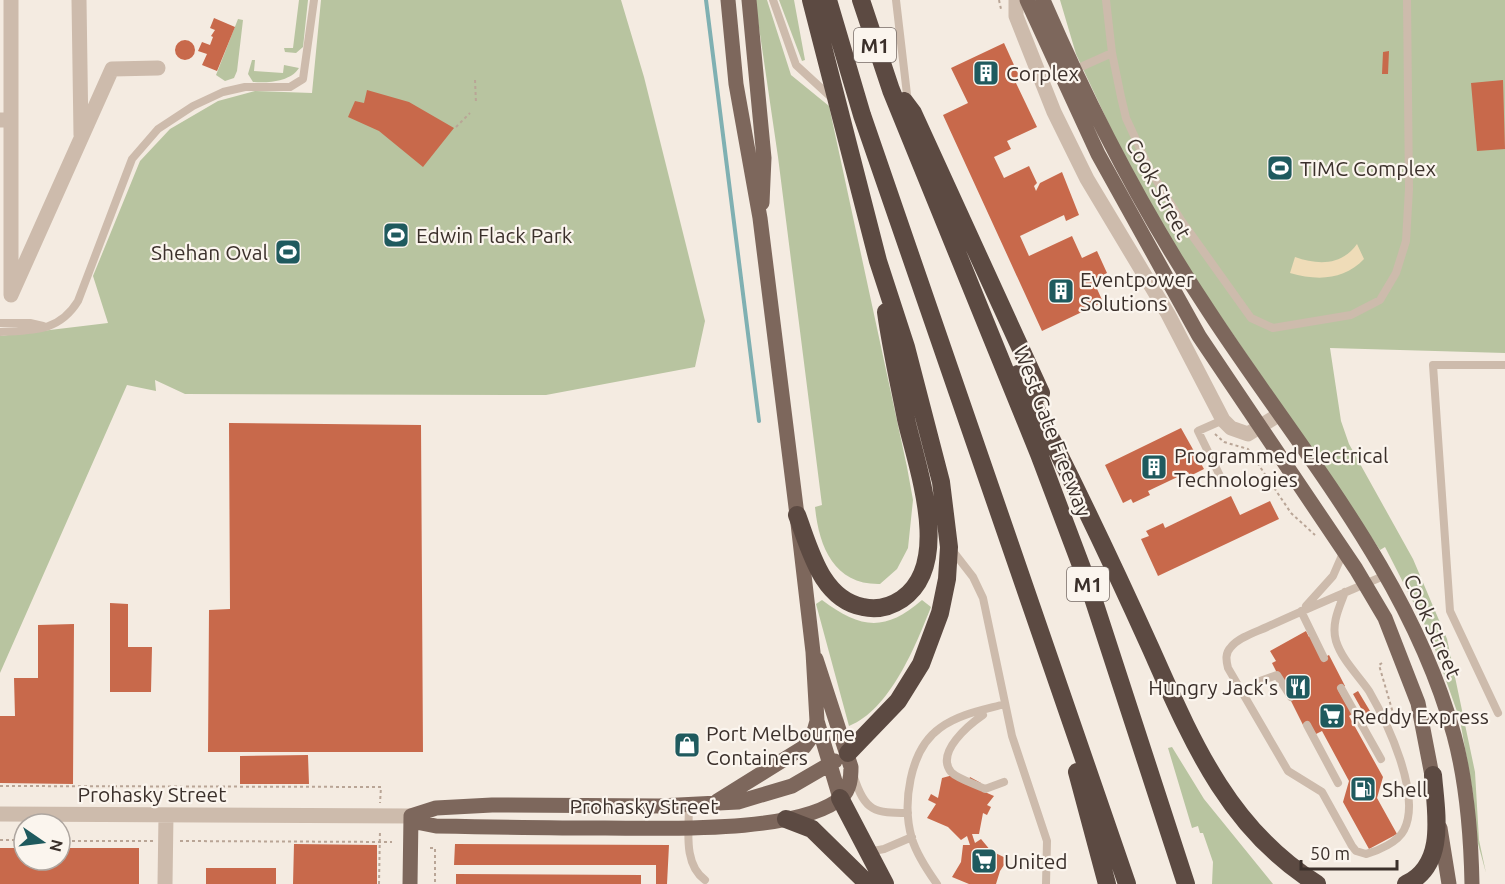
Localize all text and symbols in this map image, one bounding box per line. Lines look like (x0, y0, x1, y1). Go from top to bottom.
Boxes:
road number: M1 (854, 28, 896, 62)
building icon: Corplex (971, 58, 1001, 88)
place label: Corplex (1006, 61, 1079, 85)
street label: Cook Street (1121, 133, 1197, 243)
sports icon: TIMC Complex (1265, 153, 1295, 183)
place label: TIMC Complex (1300, 156, 1437, 180)
sports icon: Edwin Flack Park (381, 220, 411, 250)
place label: Edwin Flack Park (416, 223, 573, 247)
sports icon: Shehan Oval (273, 237, 303, 267)
place label: Shehan Oval (151, 240, 268, 264)
place label: Eventpower Solutions (1080, 267, 1194, 315)
building icon: Eventpower Solutions (1046, 276, 1076, 306)
street label: West Gate Freeway (1009, 342, 1097, 520)
place label: Programmed Electrical Technologies (1174, 443, 1388, 491)
building icon: Programmed Electrical Technologies (1139, 452, 1169, 482)
road number: M1 (1067, 567, 1109, 601)
street label: Cook Street (1399, 570, 1467, 682)
restaurant icon: Hungry Jack's (1283, 672, 1313, 702)
place label: Hungry Jack's (1148, 675, 1278, 699)
supermarket icon: Reddy Express (1317, 701, 1347, 731)
place label: Reddy Express (1352, 704, 1489, 728)
place label: Port Melbourne Containers (706, 721, 855, 769)
shop icon: Port Melbourne Containers (672, 730, 702, 760)
fuel station icon: Shell (1348, 774, 1378, 804)
place label: Shell (1382, 777, 1428, 801)
street label: Prohasky Street (78, 782, 226, 806)
street label: Prohasky Street (570, 794, 718, 818)
north arrow (12, 812, 72, 872)
scale bar (1301, 833, 1397, 871)
text: N (46, 838, 67, 854)
text: 50 m (1310, 843, 1350, 863)
supermarket icon: United (969, 846, 999, 876)
place label: United (1004, 849, 1068, 873)

